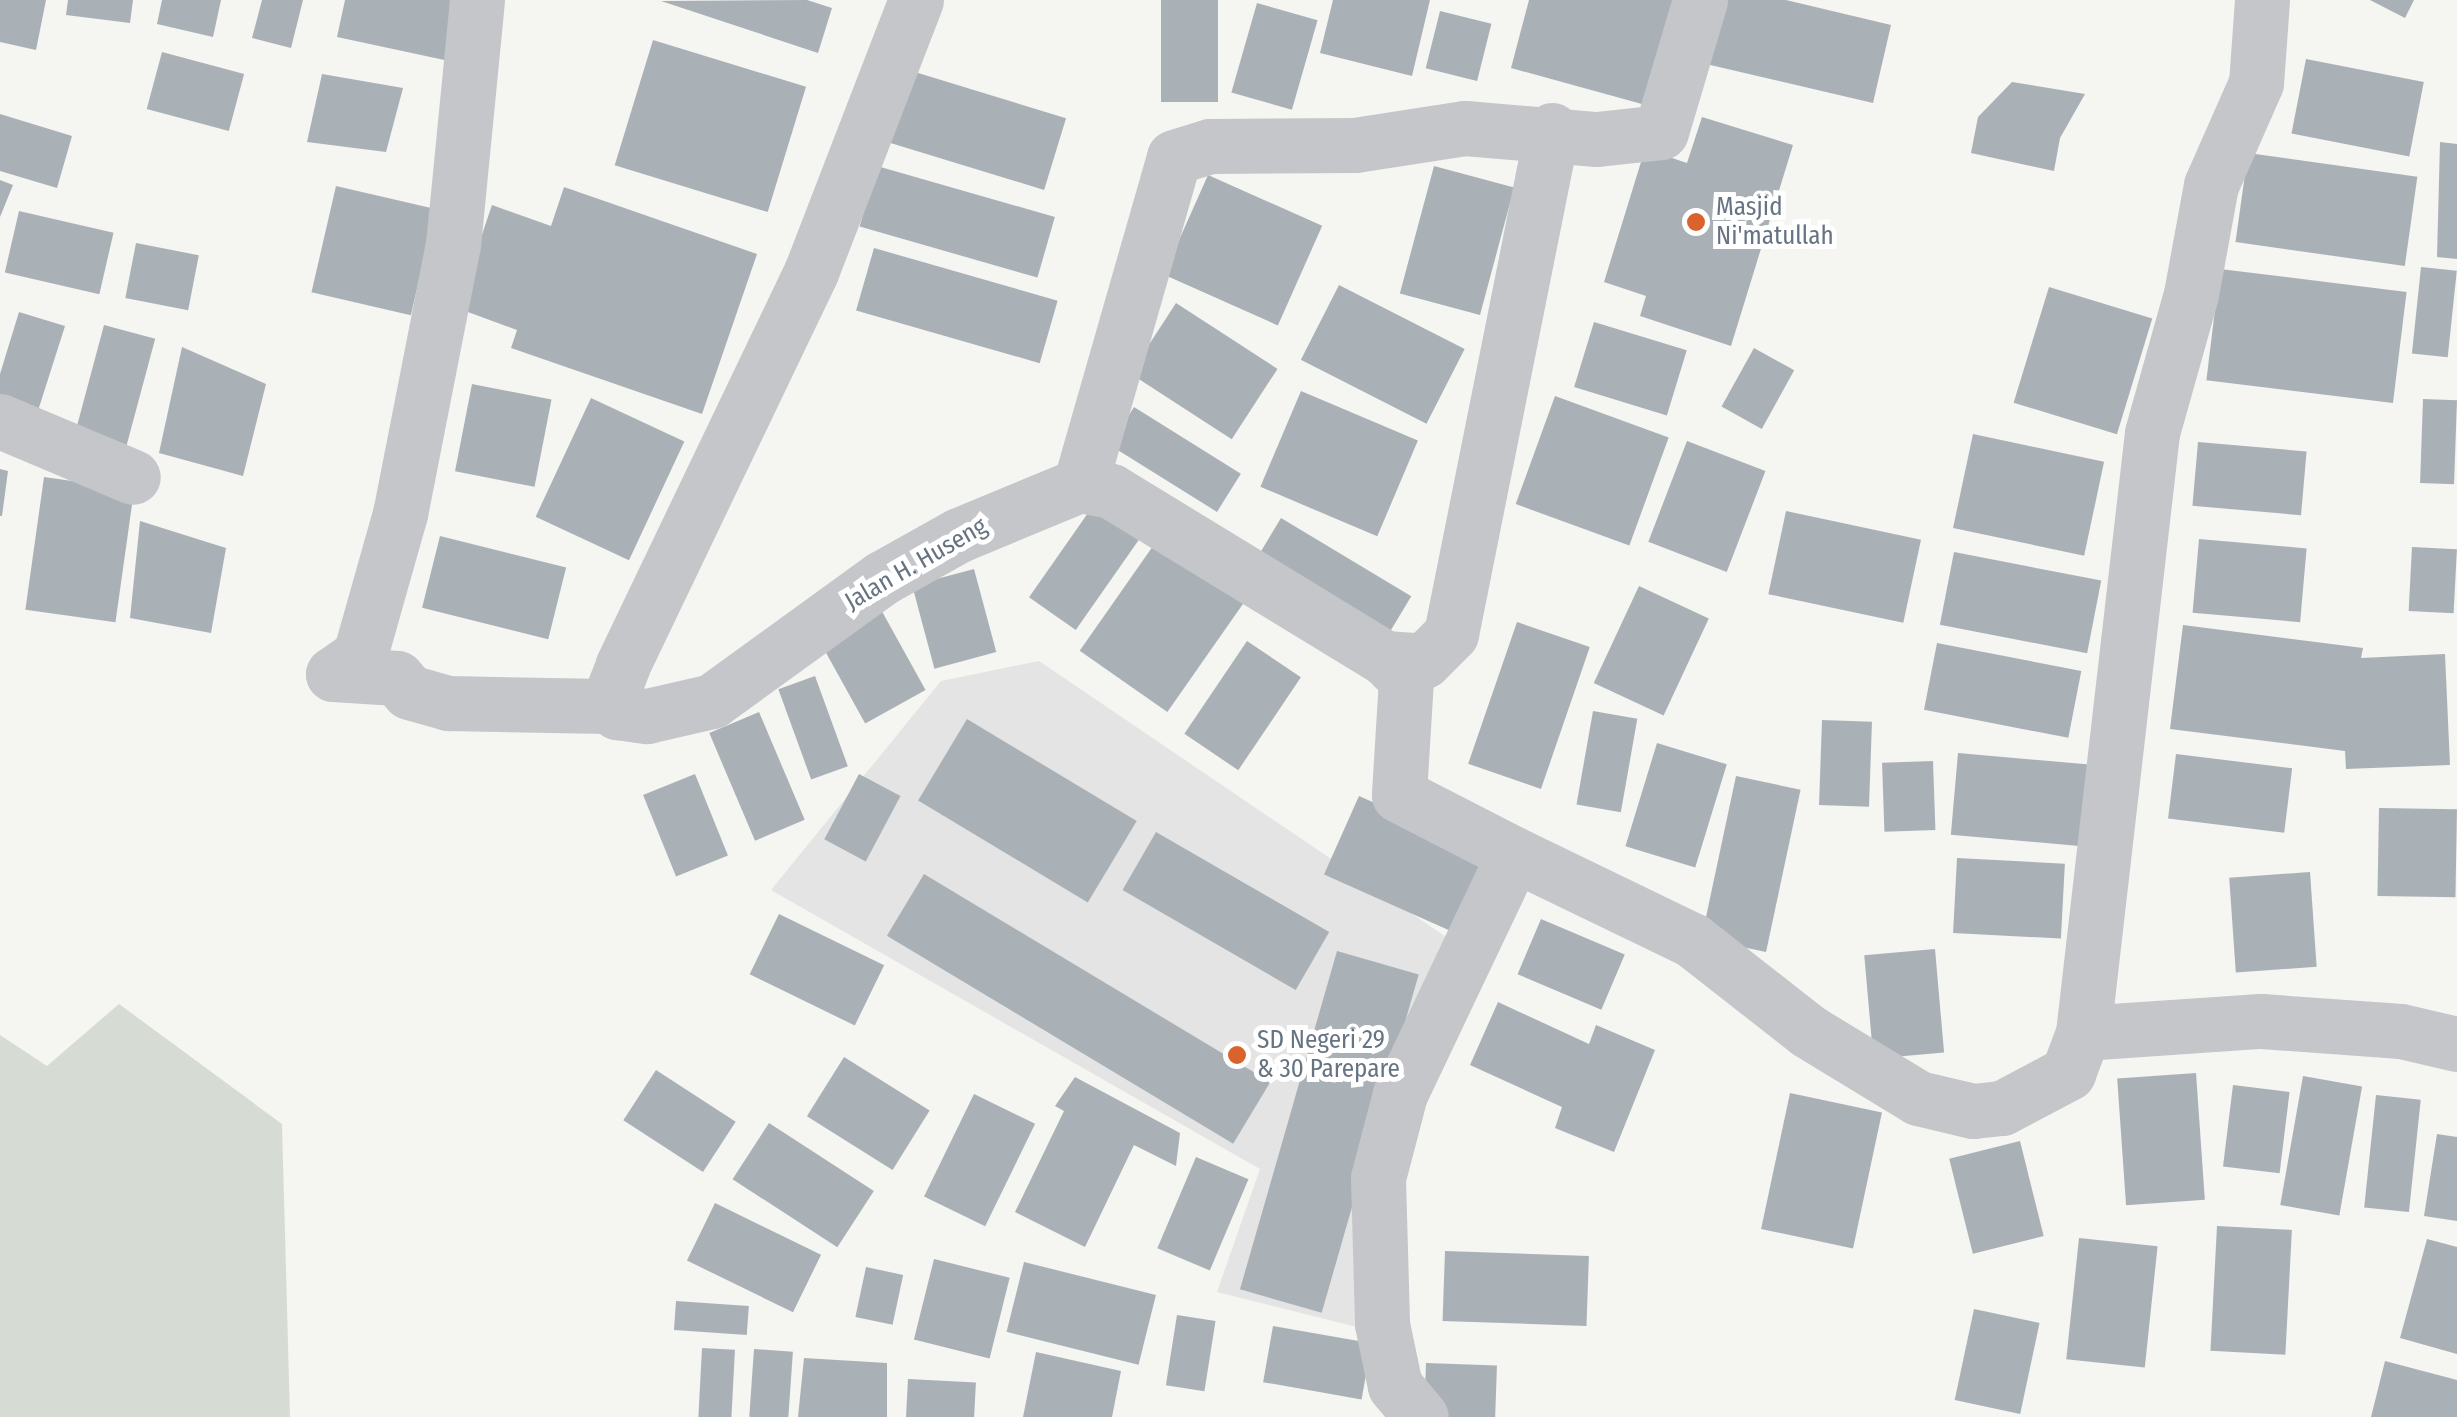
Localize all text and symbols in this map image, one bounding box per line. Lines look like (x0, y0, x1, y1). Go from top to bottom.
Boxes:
place label: Masjid Ni'matullah (1716, 193, 1834, 252)
marker: Masjid Ni'matullah (1685, 211, 1707, 233)
street label: Jalan H. Huseng (840, 511, 992, 617)
place label: SD Negeri 29 & 30 Parepare (1257, 1026, 1400, 1085)
marker: SD Negeri 29 & 30 Parepare (1226, 1044, 1248, 1066)

